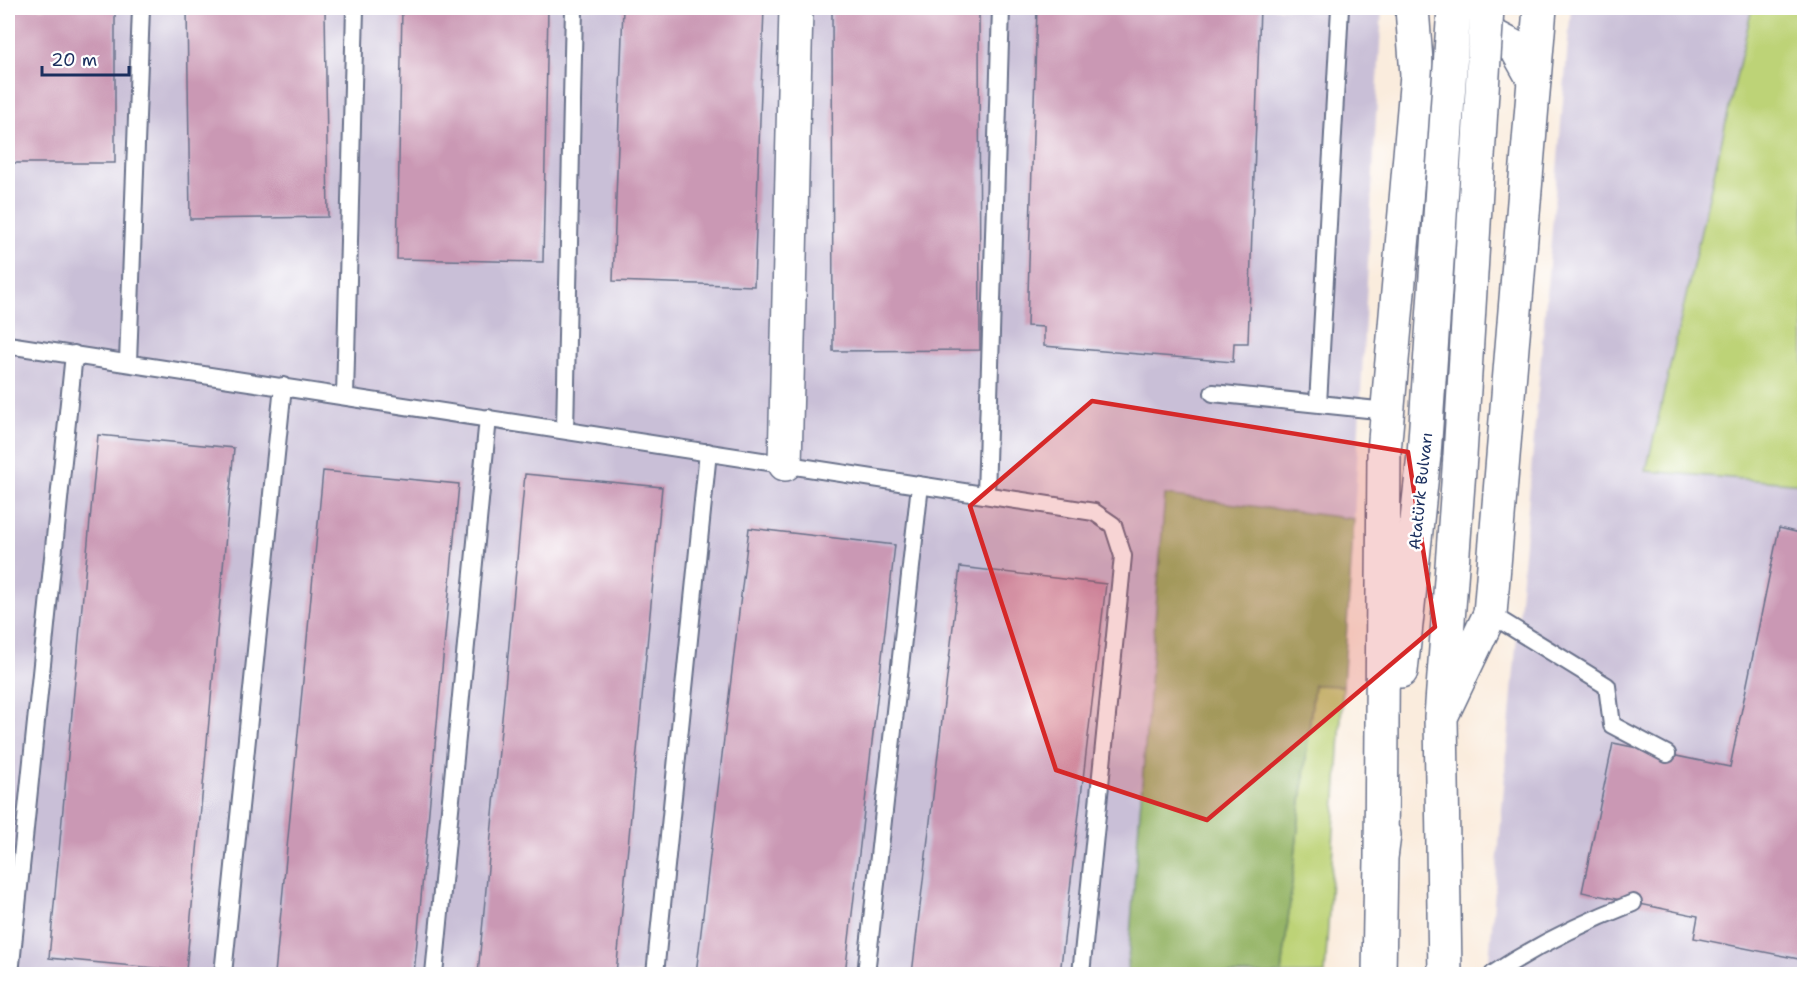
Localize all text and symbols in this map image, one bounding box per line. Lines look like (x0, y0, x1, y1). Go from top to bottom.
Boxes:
scale bar (42, 39, 129, 77)
text: 20 m (51, 48, 97, 72)
street label: Atatürk Bulvarı (1404, 431, 1437, 551)

